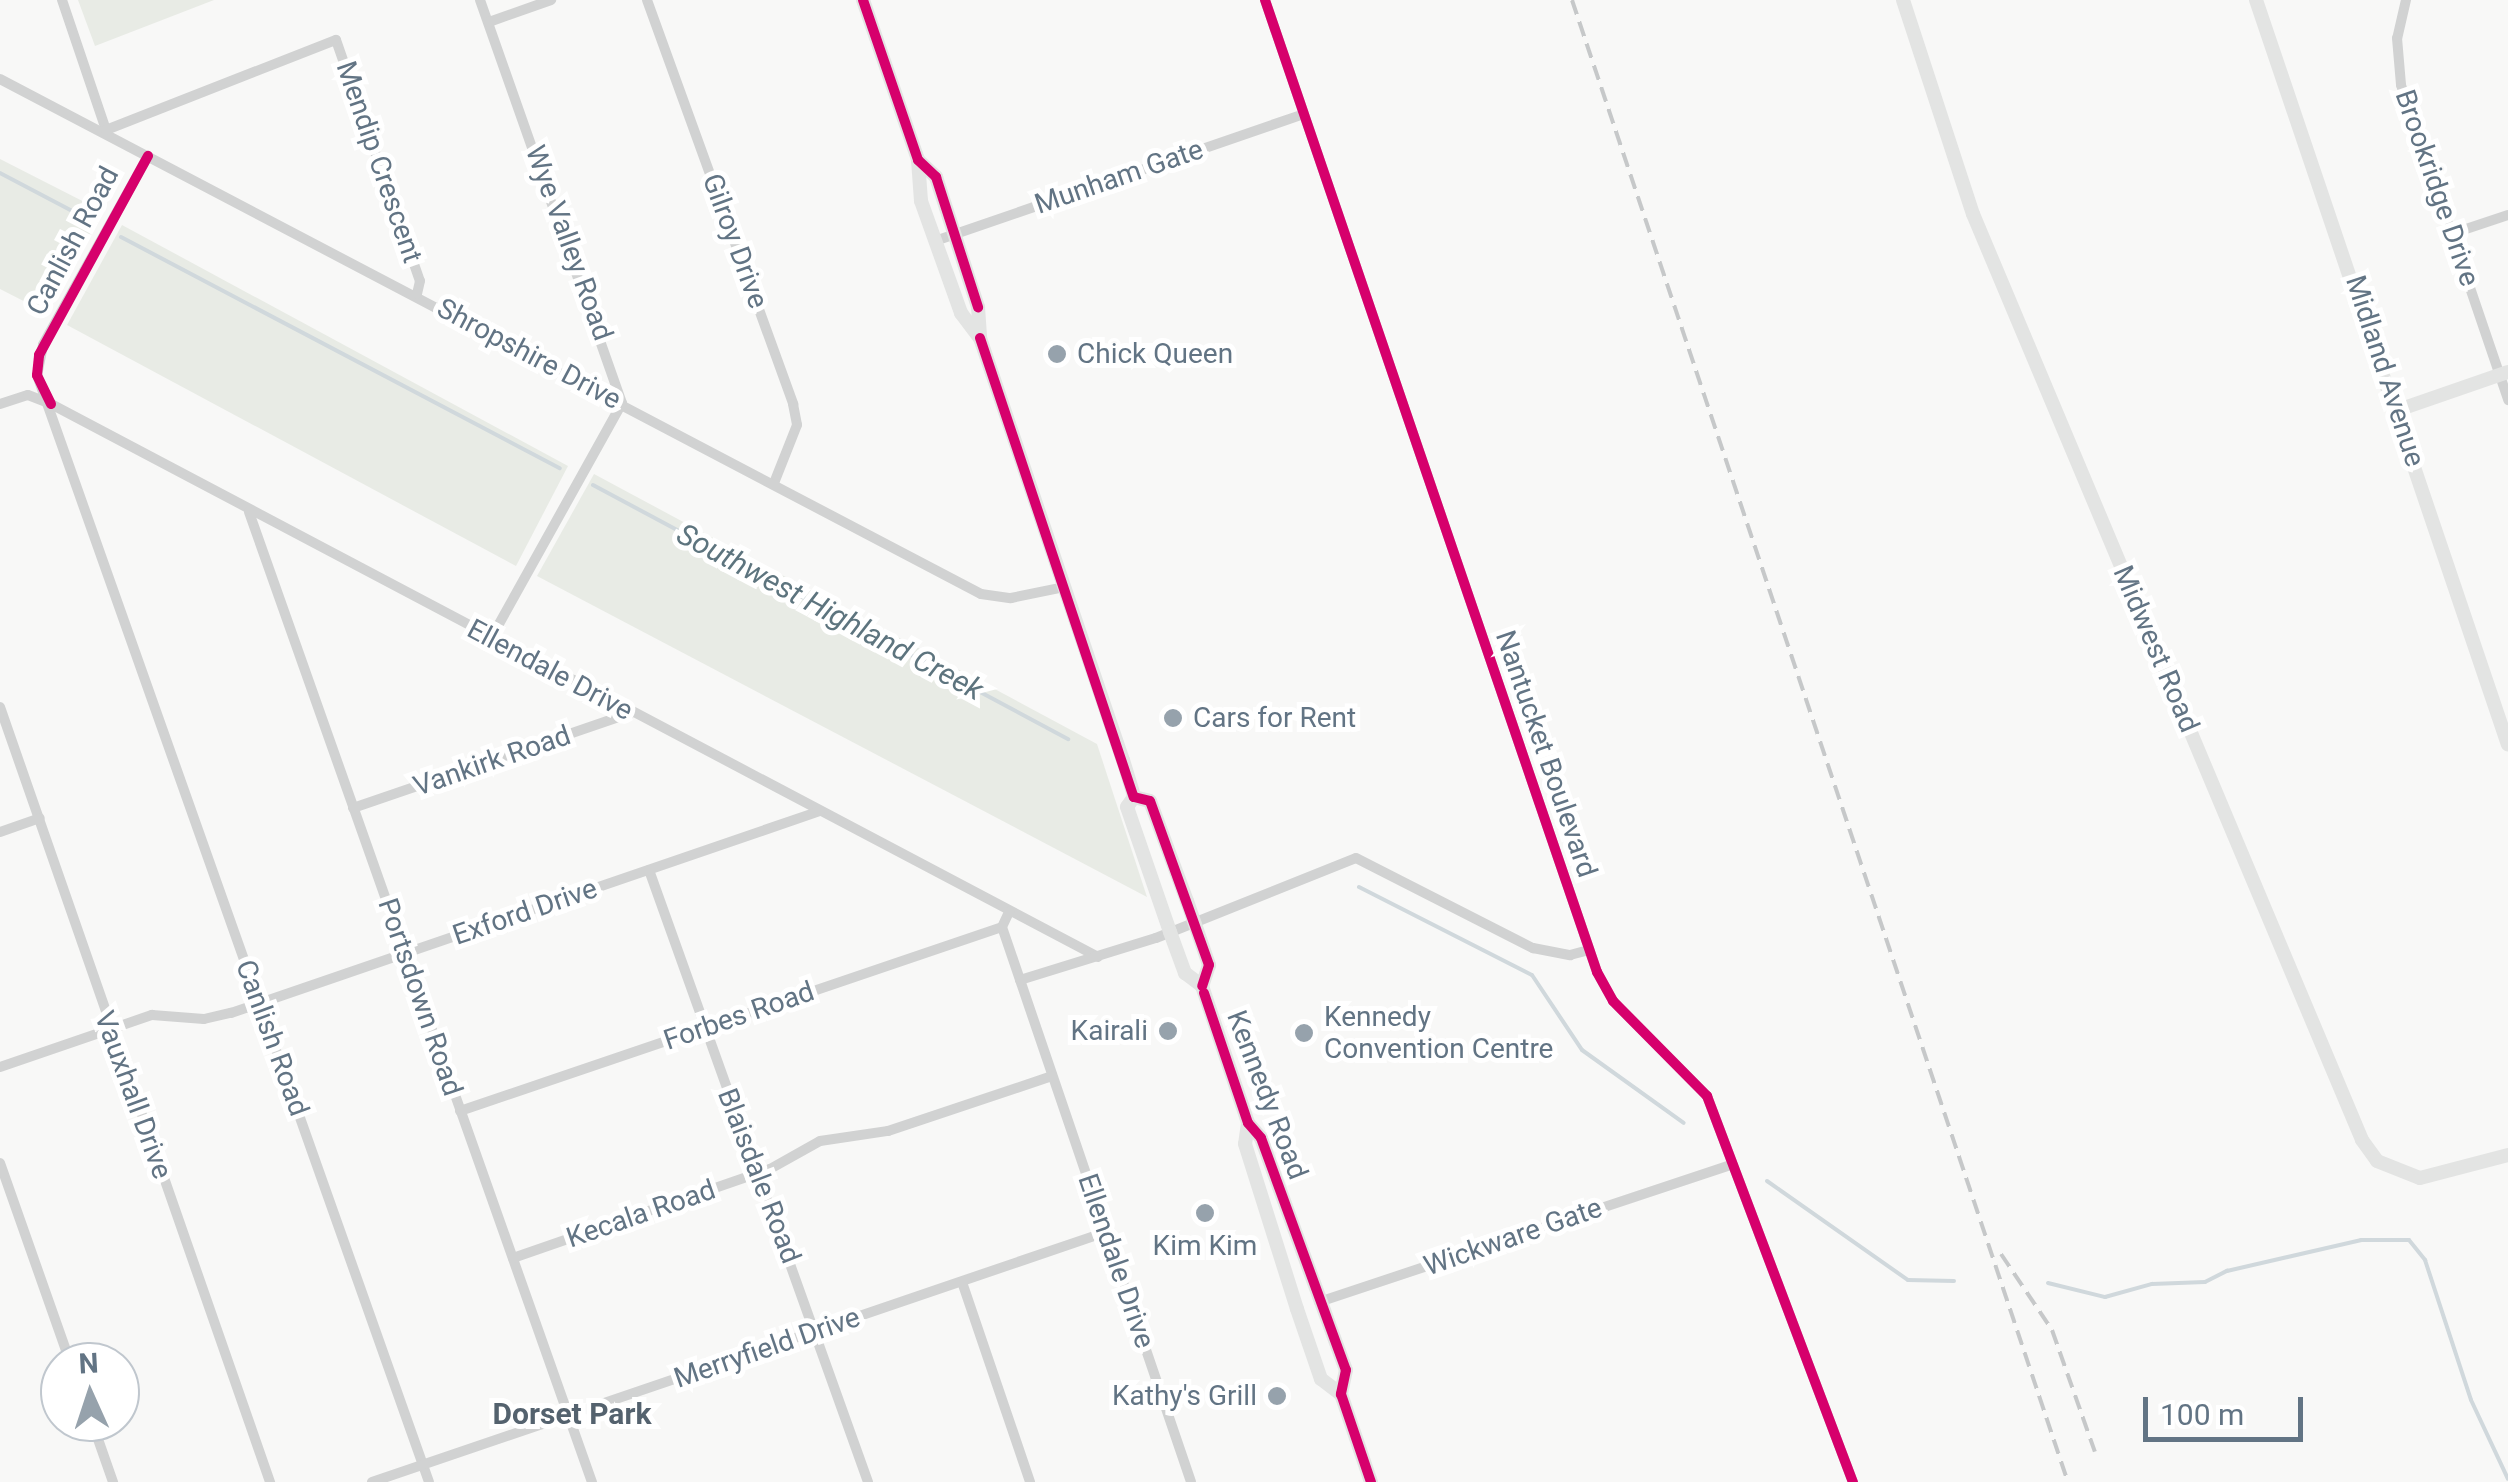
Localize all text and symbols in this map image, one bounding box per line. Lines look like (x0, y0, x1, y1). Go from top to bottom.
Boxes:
street label: Mendip Crescent (329, 57, 429, 267)
street label: Brookridge Drive (2388, 85, 2486, 291)
street label: Munham Gate (1030, 132, 1208, 222)
street label: Wye Valley Road (518, 141, 620, 345)
street label: Canlish Road (20, 161, 126, 321)
street label: Gilroy Drive (695, 169, 775, 313)
street label: Midland Avenue (2338, 271, 2432, 471)
street label: Shropshire Drive (431, 291, 627, 417)
place label: Chick Queen (1077, 337, 1233, 371)
marker: Chick Queen (1046, 343, 1068, 365)
water label: Southwest Highland Creek (671, 516, 989, 708)
street label: Midwest Road (2106, 561, 2206, 737)
street label: Ellendale Drive (462, 612, 638, 728)
street label: Nantucket Boulevard (1488, 626, 1604, 882)
place label: Cars for Rent (1193, 701, 1356, 735)
marker: Cars for Rent (1162, 707, 1184, 729)
street label: Vankirk Road (409, 718, 575, 804)
street label: Exford Drive (448, 872, 602, 952)
street label: Portsdown Road (370, 894, 470, 1100)
street label: Canlish Road (228, 955, 316, 1121)
street label: Forbes Road (659, 975, 819, 1057)
place label: Kennedy Convention Centre (1324, 1000, 1553, 1066)
street label: Kennedy Road (1219, 1006, 1315, 1184)
street label: Vauxhall Drive (87, 1007, 179, 1183)
place label: Kairali (1071, 1014, 1148, 1048)
marker: Kairali (1157, 1020, 1179, 1042)
marker: Kennedy Convention Centre (1293, 1022, 1315, 1044)
street label: Blaisdale Road (710, 1084, 808, 1268)
street label: Ellendale Drive (1070, 1169, 1162, 1353)
street label: Kecala Road (562, 1173, 720, 1255)
street label: Wickware Gate (1420, 1191, 1606, 1283)
marker: Kim Kim (1194, 1202, 1216, 1224)
place label: Kim Kim (1153, 1229, 1257, 1263)
street label: Merryfield Drive (670, 1300, 864, 1396)
north arrow (40, 1342, 140, 1442)
text: N (78, 1347, 99, 1381)
scale bar (2148, 1377, 2308, 1439)
place label: Kathy's Grill (1112, 1379, 1257, 1413)
marker: Kathy's Grill (1266, 1385, 1288, 1407)
district label: Dorset Park (493, 1396, 651, 1432)
text: 100 m (2160, 1397, 2244, 1432)

